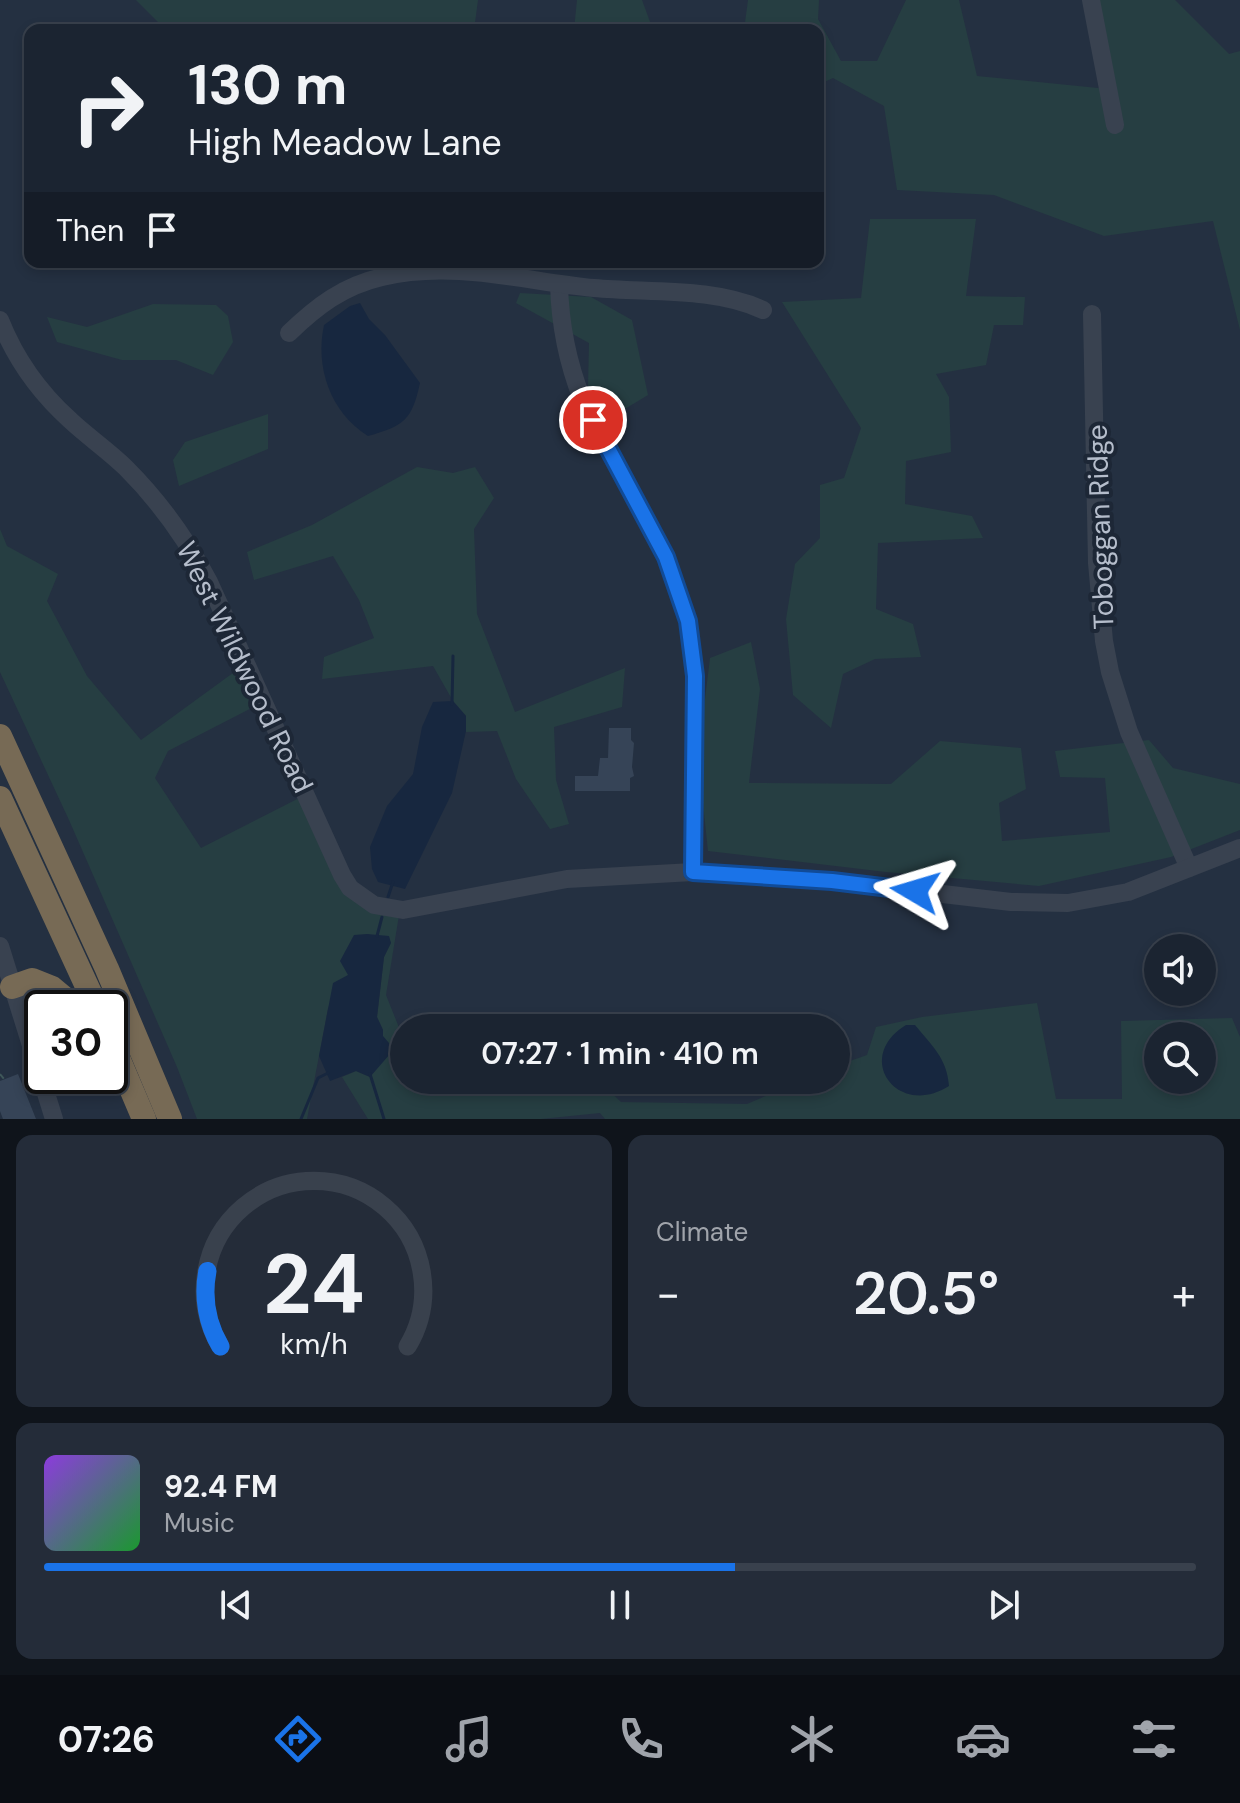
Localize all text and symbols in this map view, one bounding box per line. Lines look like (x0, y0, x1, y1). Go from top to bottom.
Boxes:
text: 130 m (188, 48, 347, 121)
icon: right (56, 56, 160, 160)
text: High Meadow Lane (188, 119, 502, 166)
icon: arrive (140, 208, 184, 252)
text: Then (56, 211, 124, 250)
pin (559, 386, 627, 454)
icon: arrive (571, 398, 615, 442)
street label: Toboggan Ridge (1078, 424, 1123, 630)
street label: West Wildwood Road (168, 535, 322, 799)
position arrow (873, 849, 957, 933)
map controls (1144, 934, 1216, 1094)
button: sound (1144, 934, 1216, 1006)
speed limit sign: 30 (24, 990, 128, 1094)
button: search (1144, 1022, 1216, 1094)
text: 07:27 · 1 min · 410 m (481, 1034, 759, 1073)
text: Climate (656, 1215, 748, 1249)
text: 24 (263, 1230, 365, 1339)
text: 20.5° (853, 1254, 999, 1333)
text: − (656, 1265, 680, 1323)
text: + (1172, 1265, 1196, 1323)
text: km/h (280, 1326, 348, 1363)
text: 92.4 FM (164, 1467, 278, 1506)
text: Music (164, 1506, 235, 1540)
icon: previous (214, 1583, 258, 1627)
icon: pause (598, 1583, 642, 1627)
icon: next (982, 1583, 1026, 1627)
icon: directions (270, 1711, 326, 1767)
icon: music (441, 1711, 497, 1767)
icon: phone (613, 1711, 669, 1767)
icon: climate (784, 1711, 840, 1767)
icon: car (955, 1711, 1011, 1767)
icon: filters (1126, 1711, 1182, 1767)
text: 07:26 (58, 1716, 155, 1763)

